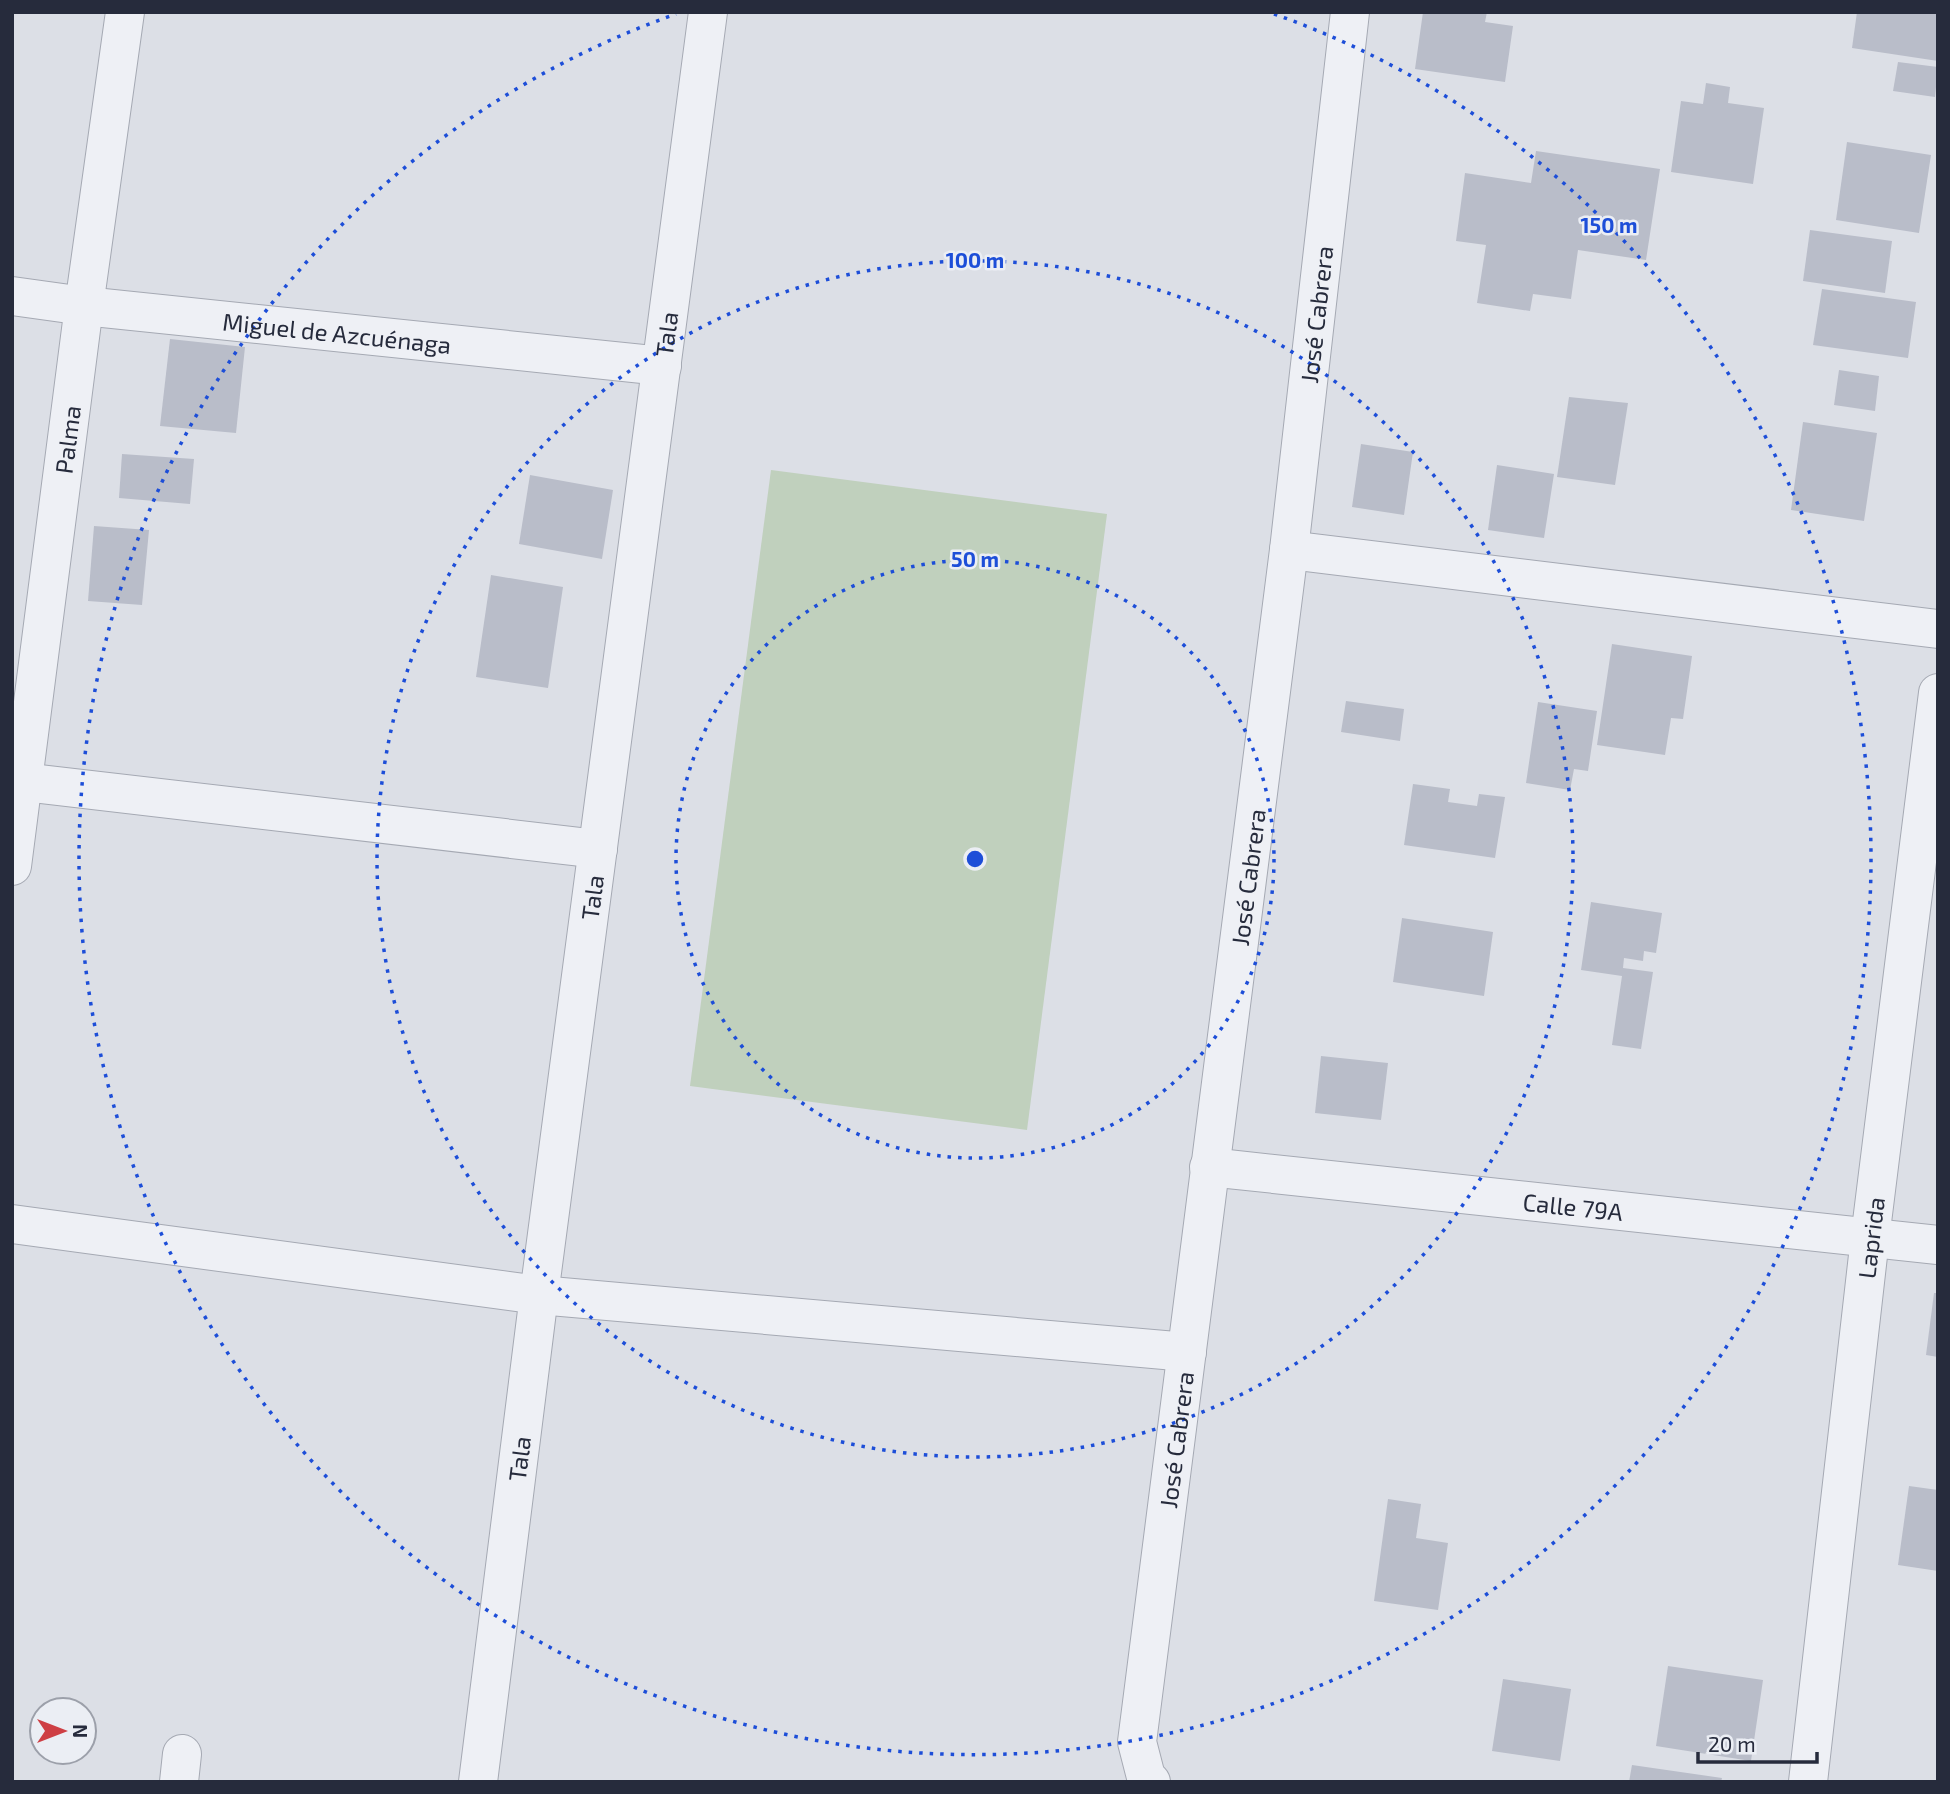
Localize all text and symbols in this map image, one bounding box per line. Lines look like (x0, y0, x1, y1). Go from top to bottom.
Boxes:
text: 150 m (1581, 212, 1637, 237)
street label: José Cabrera (1294, 244, 1338, 384)
text: 100 m (946, 247, 1004, 272)
street label: Miguel de Azcuénaga (221, 306, 453, 359)
street label: Tala (648, 310, 683, 358)
street label: Palma (48, 404, 86, 475)
text: 50 m (951, 546, 999, 571)
street label: José Cabrera (1224, 807, 1270, 947)
centre of rings (963, 847, 987, 871)
street label: Tala (574, 873, 609, 922)
street label: Calle 79A (1521, 1186, 1624, 1226)
street label: Laprida (1851, 1195, 1890, 1280)
street label: José Cabrera (1152, 1369, 1199, 1510)
street label: Tala (501, 1434, 536, 1483)
north arrow (28, 1696, 98, 1766)
scale bar (1698, 1720, 1817, 1764)
text: N (69, 1724, 92, 1738)
text: 20 m (1708, 1731, 1756, 1756)

